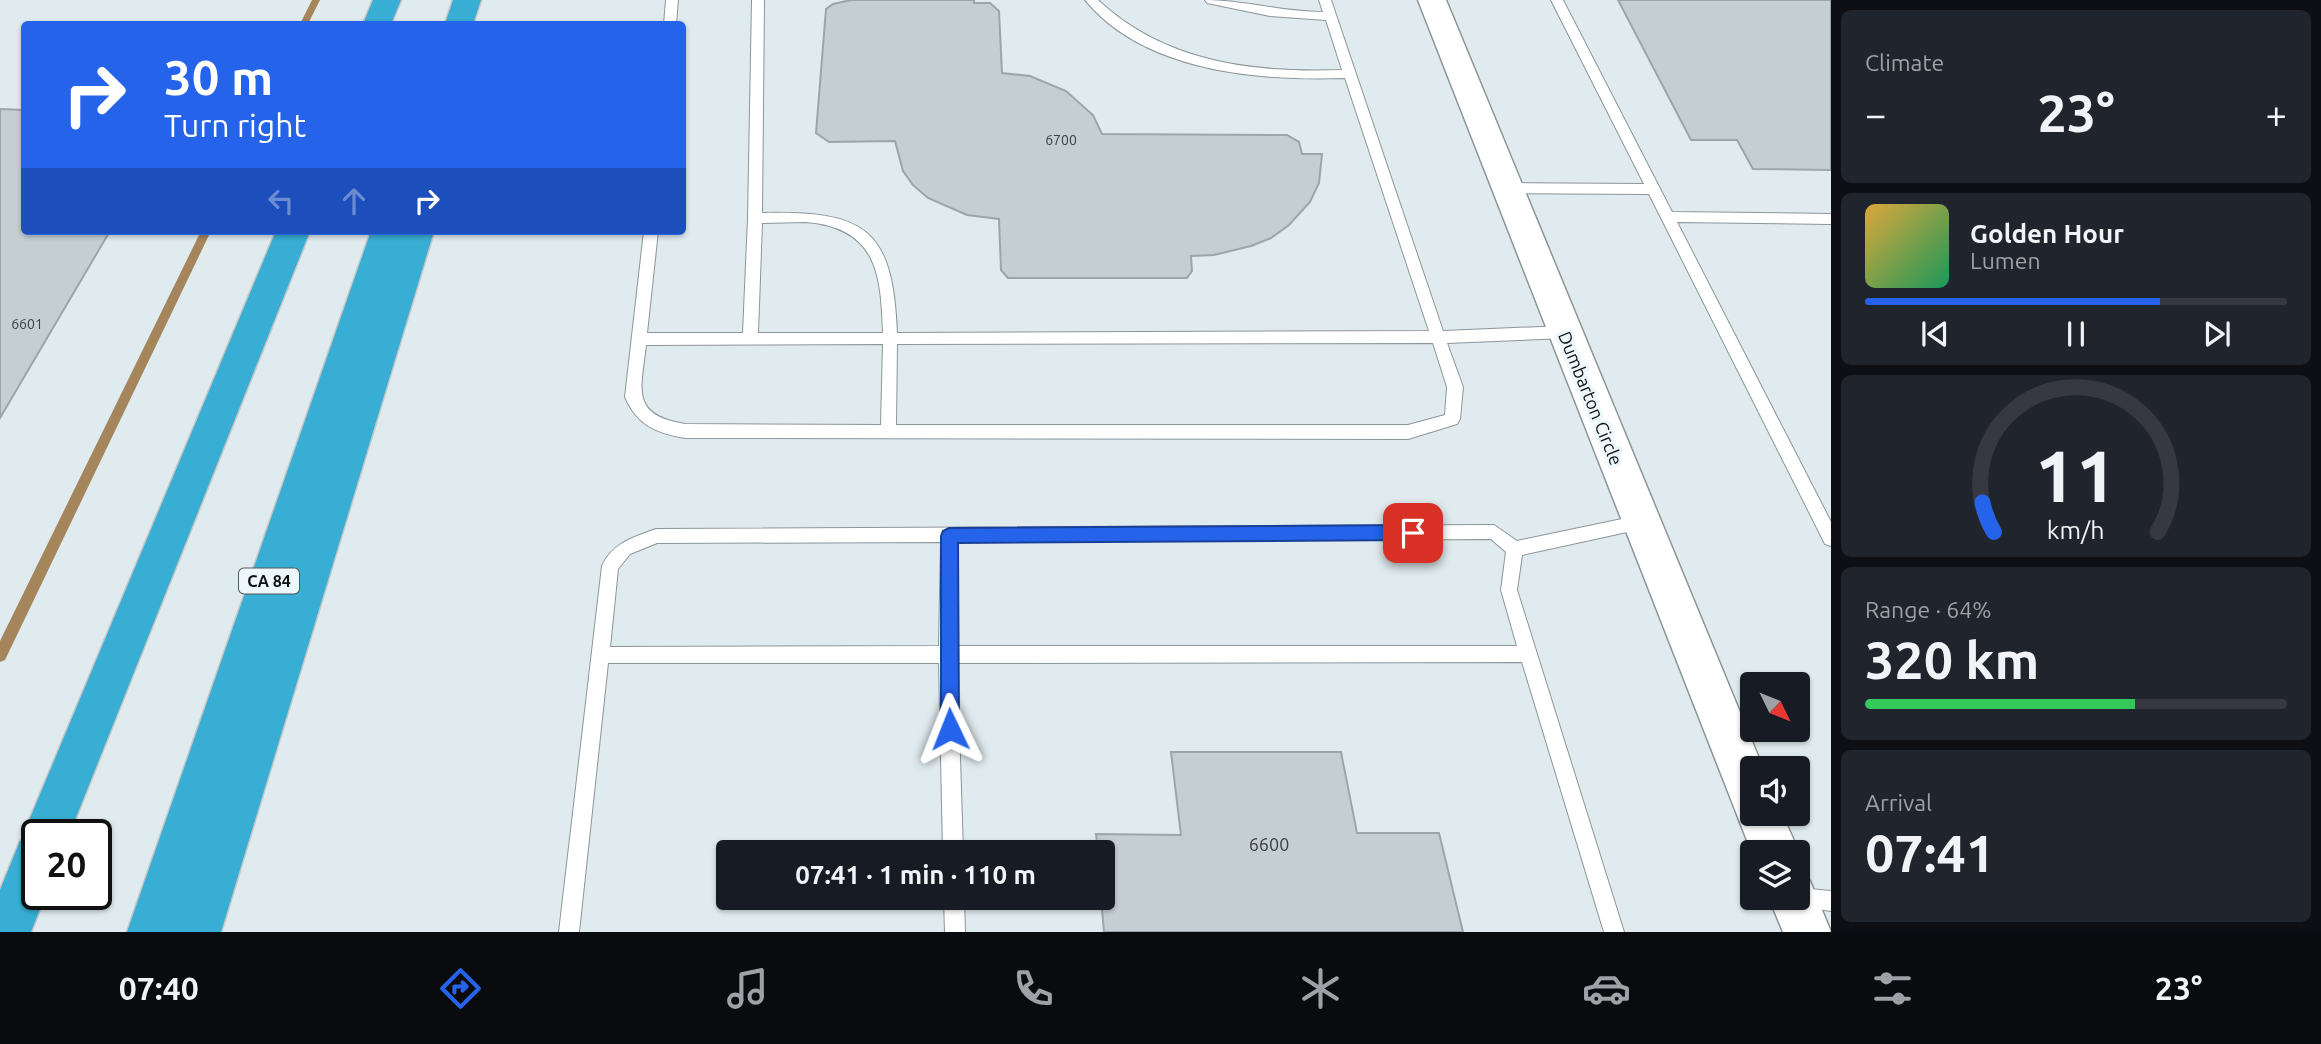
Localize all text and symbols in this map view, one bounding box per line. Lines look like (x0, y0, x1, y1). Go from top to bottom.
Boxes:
icon: right (49, 49, 140, 140)
text: 30 m (164, 49, 273, 104)
text: Climate (1865, 50, 1944, 75)
text: 23° (2037, 84, 2115, 142)
text: − (1865, 93, 1886, 135)
text: + (2266, 93, 2287, 135)
text: Turn right (164, 107, 306, 143)
house number: 6700 (1045, 132, 1077, 148)
icon: left (262, 182, 300, 220)
icon: ahead (335, 182, 373, 220)
icon: right (408, 182, 446, 220)
text: Golden Hour (1970, 219, 2124, 248)
text: Lumen (1970, 248, 2041, 273)
icon: previous (1916, 315, 1954, 353)
icon: pause (2057, 315, 2095, 353)
icon: next (2198, 315, 2236, 353)
house number: 6601 (11, 316, 43, 332)
street label: Dumbarton Circle (1555, 328, 1627, 468)
text: 11 (2035, 434, 2117, 516)
pin (1383, 503, 1443, 563)
icon: arrive (1394, 514, 1432, 552)
text: km/h (2047, 516, 2105, 544)
road number: CA 84 (239, 568, 299, 594)
text: Range · 64% (1865, 597, 1992, 622)
text: 320 km (1865, 631, 2039, 689)
north arrow (1740, 672, 1810, 742)
map controls (1740, 672, 1810, 910)
position arrow (913, 692, 987, 766)
button: sound (1740, 756, 1810, 826)
text: Arrival (1865, 790, 1932, 815)
speed limit sign: 20 (21, 819, 112, 910)
text: 07:41 (1865, 824, 1995, 882)
house number: 6600 (1249, 834, 1289, 854)
button: layers (1740, 840, 1810, 910)
text: 07:41 · 1 min · 110 m (795, 860, 1036, 889)
icon: directions (436, 964, 485, 1013)
icon: music (723, 964, 772, 1013)
icon: phone (1009, 964, 1058, 1013)
icon: climate (1296, 964, 1345, 1013)
icon: car (1582, 964, 1631, 1013)
icon: filters (1868, 964, 1917, 1013)
text: 07:40 (119, 970, 199, 1006)
text: 23° (2155, 970, 2202, 1006)

